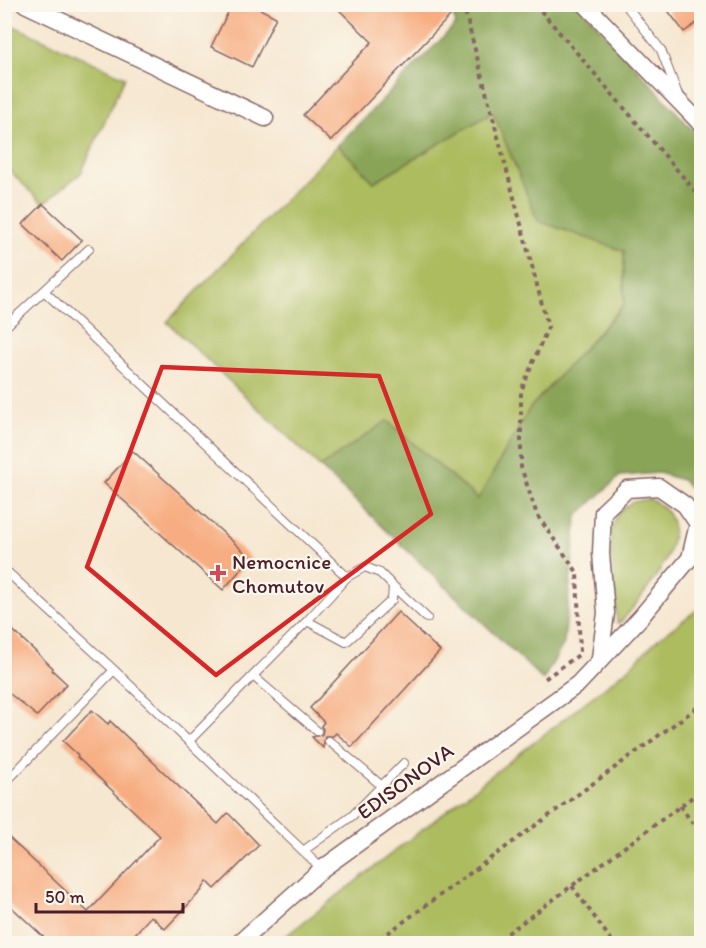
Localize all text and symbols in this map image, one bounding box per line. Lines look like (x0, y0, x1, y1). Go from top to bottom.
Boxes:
place label: Nemocnice Chomutov (232, 549, 331, 598)
marker: Nemocnice Chomutov (209, 564, 227, 582)
street label: EDISONOVA (352, 737, 458, 824)
scale bar (36, 876, 183, 914)
text: 50 m (45, 886, 85, 908)

